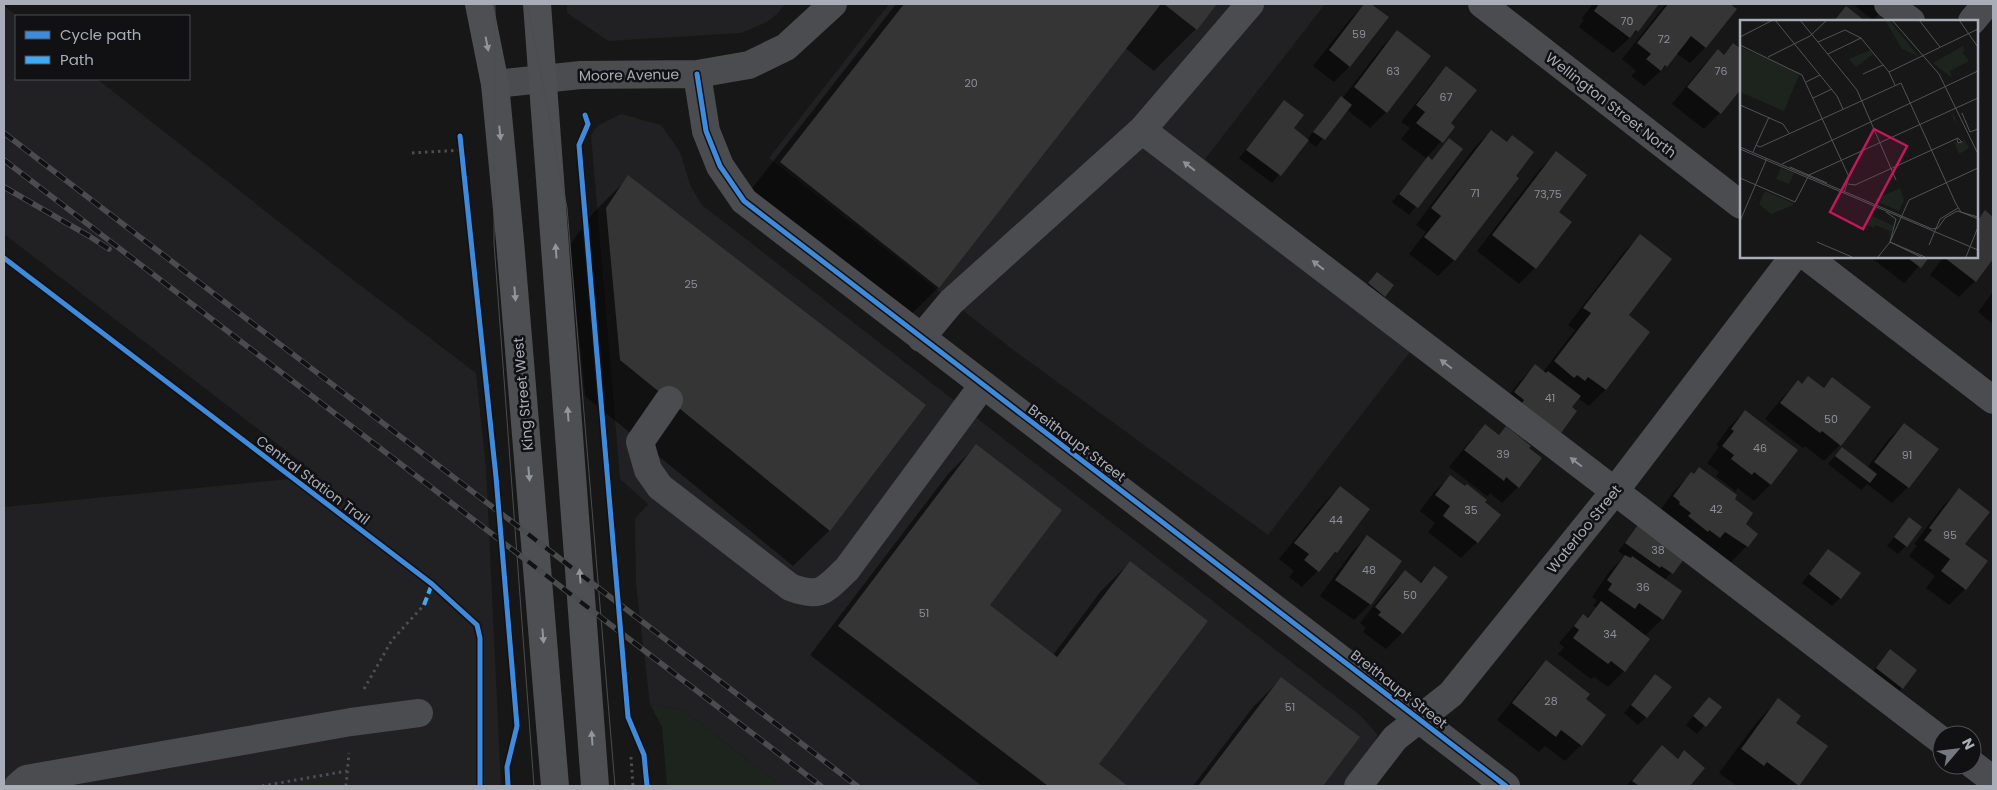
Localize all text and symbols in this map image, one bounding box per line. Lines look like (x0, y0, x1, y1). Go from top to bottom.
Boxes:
house number: 70 (1621, 13, 1634, 29)
legend (15, 15, 190, 80)
inset map (1740, 20, 1977, 258)
text: Cycle path (60, 24, 141, 45)
house number: 59 (1352, 26, 1366, 42)
house number: 72 (1658, 31, 1670, 47)
one-way arrow (483, 36, 491, 52)
street label: Wellington Street North (1542, 48, 1680, 162)
text: Path (60, 49, 94, 70)
house number: 63 (1386, 63, 1400, 79)
house number: 76 (1715, 63, 1728, 79)
street label: Moore Avenue (579, 64, 680, 86)
house number: 20 (964, 75, 978, 91)
house number: 67 (1440, 89, 1453, 105)
one-way arrow (496, 125, 504, 141)
one-way arrow (1183, 160, 1196, 171)
house number: 71 (1470, 185, 1480, 201)
house number: 73,75 (1534, 186, 1562, 202)
one-way arrow (551, 243, 559, 259)
one-way arrow (1311, 260, 1324, 270)
house number: 25 (684, 276, 698, 292)
one-way arrow (511, 287, 519, 303)
street label: King Street West (508, 337, 538, 451)
one-way arrow (1440, 358, 1453, 369)
house number: 41 (1545, 390, 1555, 406)
street label: Breithaupt Street (1024, 400, 1130, 486)
one-way arrow (563, 405, 571, 421)
house number: 50 (1824, 411, 1838, 427)
street label: Central Station Trail (252, 431, 374, 529)
house number: 46 (1753, 440, 1767, 456)
house number: 39 (1496, 446, 1510, 462)
house number: 91 (1902, 447, 1912, 463)
one-way arrow (1569, 457, 1582, 468)
one-way arrow (526, 466, 534, 482)
street label: Waterloo Street (1542, 481, 1626, 577)
house number: 42 (1709, 501, 1723, 517)
house number: 35 (1464, 502, 1478, 518)
house number: 44 (1329, 512, 1343, 528)
house number: 95 (1943, 527, 1957, 543)
house number: 38 (1651, 542, 1665, 558)
house number: 48 (1362, 562, 1376, 578)
one-way arrow (575, 567, 583, 583)
house number: 36 (1636, 579, 1650, 595)
house number: 50 (1403, 587, 1417, 603)
house number: 51 (919, 605, 929, 621)
house number: 34 (1603, 626, 1617, 642)
one-way arrow (539, 628, 547, 644)
street label: Breithaupt Street (1346, 645, 1452, 733)
house number: 28 (1544, 693, 1558, 709)
house number: 51 (1285, 699, 1295, 715)
north arrow (1932, 725, 1982, 775)
one-way arrow (587, 729, 595, 745)
text: N (1957, 735, 1980, 753)

